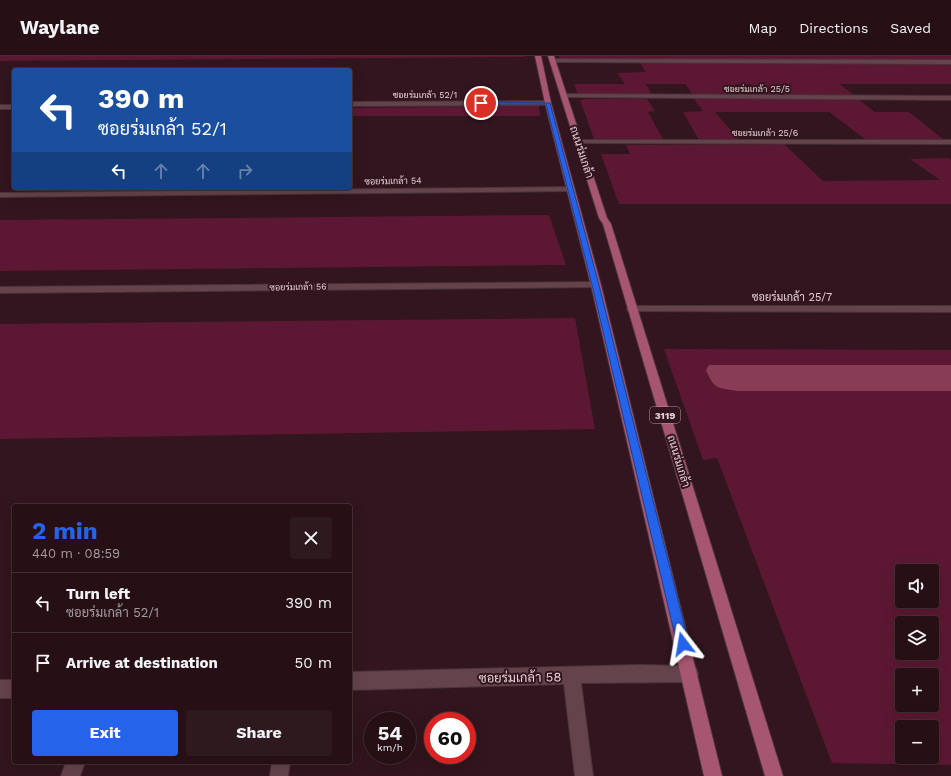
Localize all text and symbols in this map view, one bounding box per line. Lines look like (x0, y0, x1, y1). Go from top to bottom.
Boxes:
text: Waylane (20, 16, 99, 39)
text: Map (749, 20, 777, 36)
text: Directions (799, 20, 868, 36)
text: Saved (890, 20, 931, 36)
text: 390 m (98, 82, 184, 115)
icon: left (32, 84, 84, 136)
street label: ซอยร่มเกล้า 25/5 (724, 84, 790, 94)
pin (464, 86, 498, 120)
street label: ซอยร่มเกล้า 52/1 (393, 90, 457, 100)
icon: arrive (470, 92, 492, 114)
text: ซอยร่มเกล้า 52/1 (98, 118, 227, 139)
street label: ถนนร่มเกล้า (567, 124, 597, 180)
street label: ซอยร่มเกล้า 25/6 (732, 128, 798, 138)
icon: left (108, 160, 130, 182)
icon: ahead (150, 160, 172, 182)
icon: ahead (192, 160, 214, 182)
icon: right (234, 160, 256, 182)
street label: ซอยร่มเกล้า 54 (364, 175, 422, 186)
street label: ซอยร่มเกล้า 56 (269, 282, 327, 292)
street label: ซอยร่มเกล้า 25/7 (752, 290, 832, 304)
road number: 3119 (650, 407, 680, 423)
street label: ถนนร่มเกล้า (664, 433, 694, 489)
text: 2 min (32, 517, 98, 545)
button: close (290, 517, 332, 559)
text: 440 m · 08:59 (32, 546, 120, 561)
map controls (895, 564, 939, 764)
button: sound (895, 564, 939, 608)
text: Turn left (66, 585, 130, 603)
icon: left (32, 592, 54, 614)
text: 390 m (285, 594, 332, 612)
text: ซอยร่มเกล้า 52/1 (66, 605, 159, 620)
button: layers (895, 616, 939, 660)
position arrow (662, 623, 704, 665)
icon: arrive (32, 652, 54, 674)
text: Arrive at destination (66, 654, 218, 672)
text: 50 m (295, 654, 332, 672)
street label: ซอยร่มเกล้า 58 (478, 667, 562, 686)
button: + (895, 668, 939, 712)
button: Exit (32, 710, 178, 756)
button: Share (186, 710, 332, 756)
speed limit sign: 60 (424, 712, 476, 764)
button: − (895, 720, 939, 764)
text: 54 (378, 721, 402, 745)
text: km/h (377, 742, 403, 753)

